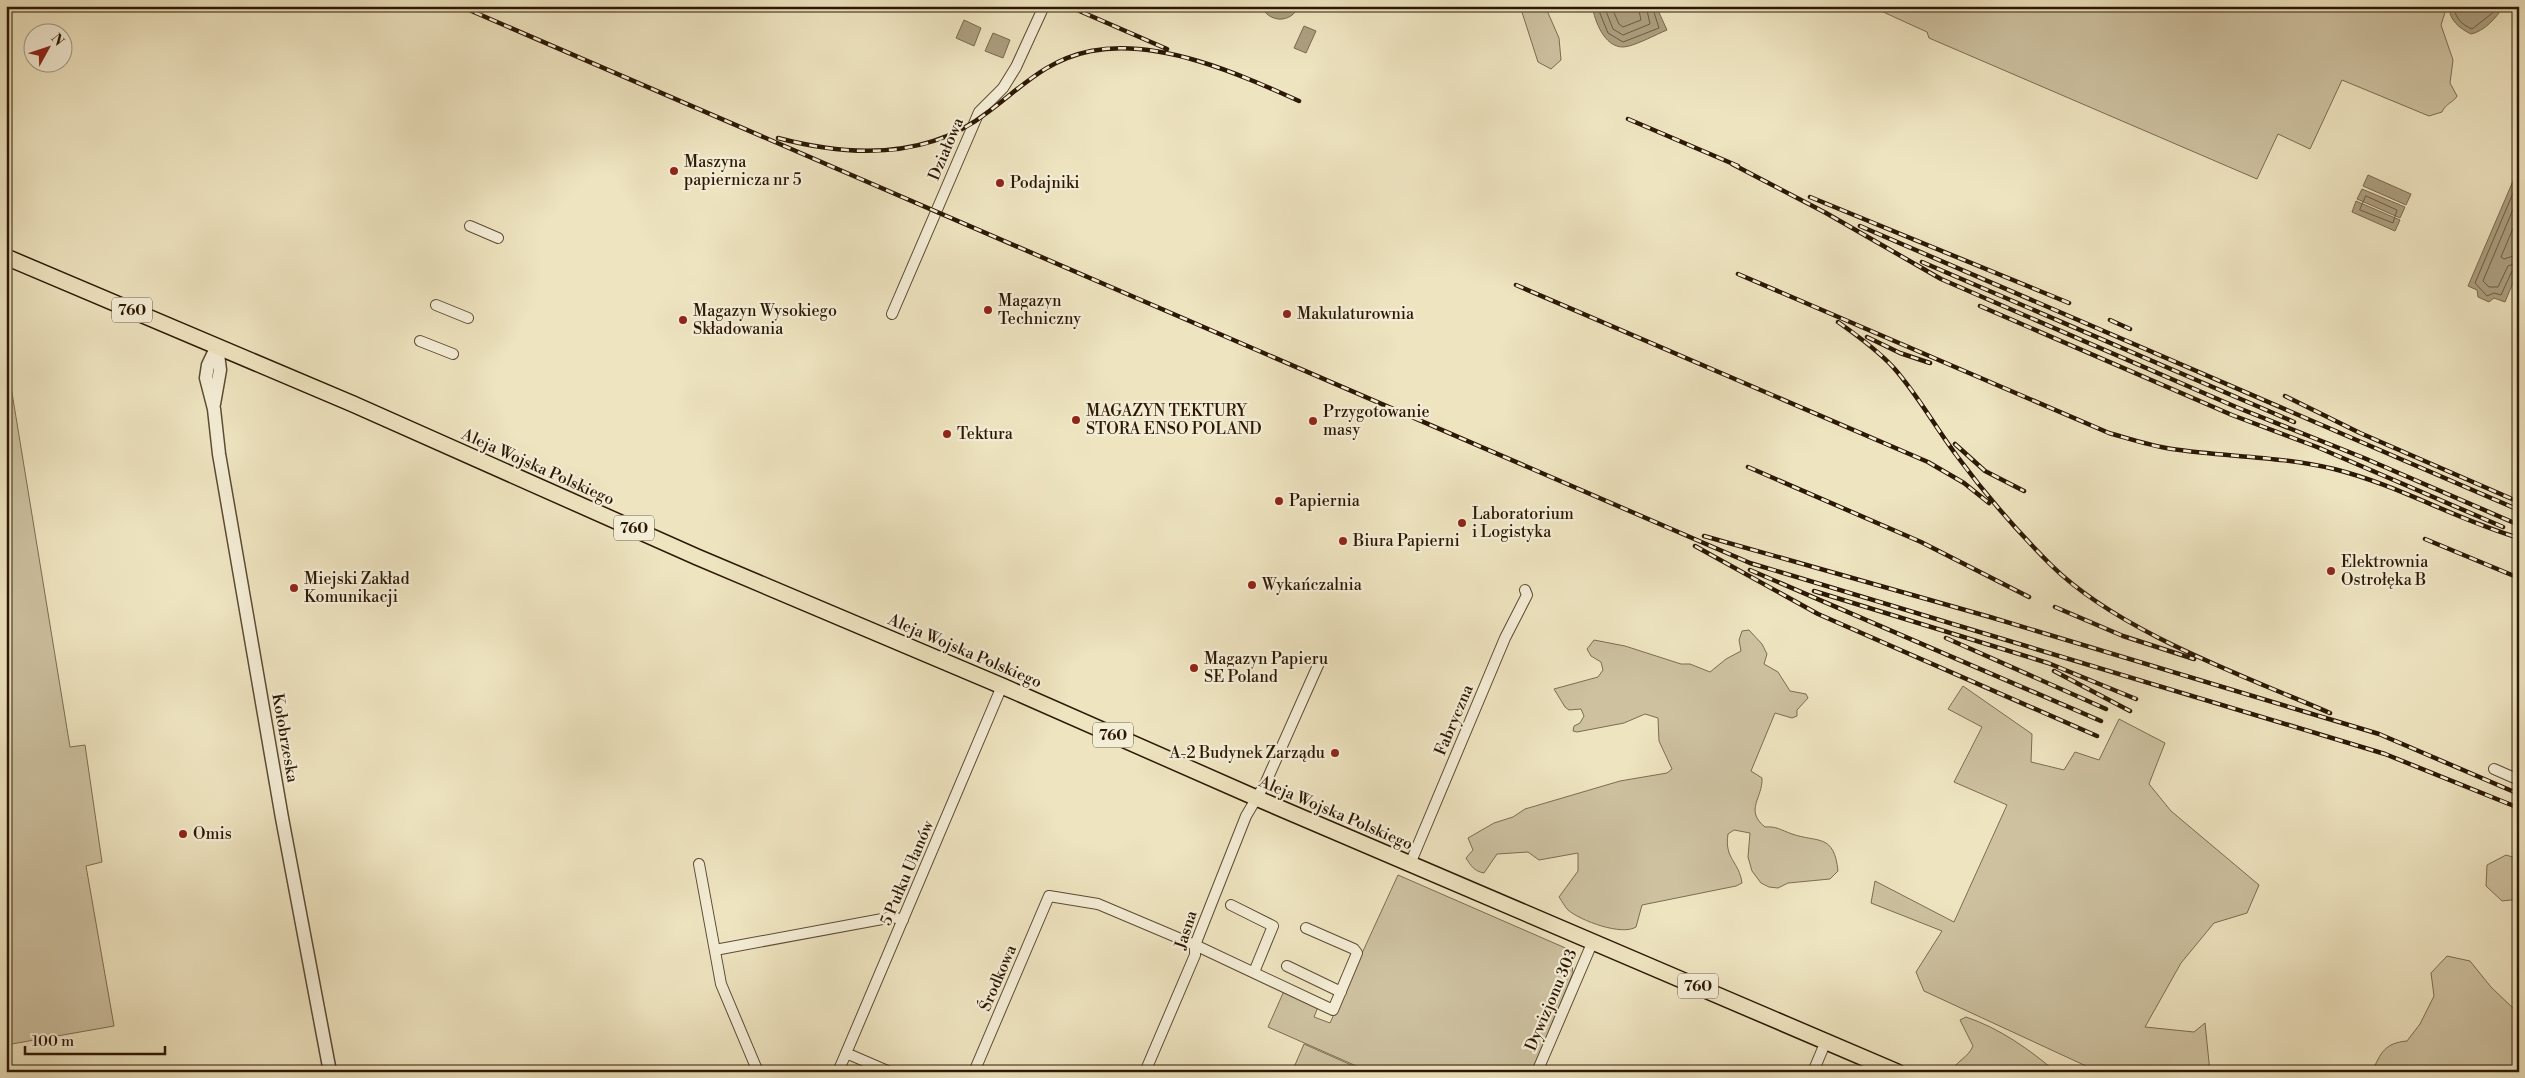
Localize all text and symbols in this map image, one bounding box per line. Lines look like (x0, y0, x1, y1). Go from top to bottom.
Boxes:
north arrow (22, 22, 72, 72)
text: N (47, 30, 68, 50)
street label: Działowa (924, 114, 968, 183)
place label: Maszyna papiernicza nr 5 (684, 152, 802, 190)
marker: Maszyna papiernicza nr 5 (668, 165, 680, 177)
place label: Podajniki (1010, 173, 1080, 193)
marker: Podajniki (994, 177, 1006, 189)
place label: Magazyn Techniczny (998, 291, 1081, 329)
road number: 760 (112, 298, 152, 322)
place label: Magazyn Wysokiego Składowania (693, 301, 837, 339)
marker: Magazyn Techniczny (982, 304, 994, 316)
place label: Makulaturownia (1297, 304, 1415, 324)
marker: Makulaturownia (1281, 308, 1293, 320)
marker: Magazyn Wysokiego Składowania (677, 314, 689, 326)
place label: MAGAZYN TEKTURY STORA ENSO POLAND (1086, 401, 1262, 439)
place label: Przygotowanie masy (1323, 402, 1430, 440)
marker: MAGAZYN TEKTURY STORA ENSO POLAND (1070, 414, 1082, 426)
marker: Przygotowanie masy (1307, 415, 1319, 427)
street label: Aleja Wojska Polskiego (458, 424, 617, 510)
place label: Tektura (957, 424, 1014, 444)
marker: Tektura (941, 428, 953, 440)
place label: Papiernia (1289, 491, 1361, 511)
marker: Papiernia (1273, 495, 1285, 507)
place label: Laboratorium i Logistyka (1472, 504, 1574, 542)
road number: 760 (614, 516, 654, 540)
marker: Laboratorium i Logistyka (1456, 517, 1468, 529)
place label: Biura Papierni (1352, 531, 1460, 551)
marker: Biura Papierni (1337, 535, 1349, 547)
place label: Elektrownia Ostrołęka B (2341, 552, 2429, 590)
marker: Elektrownia Ostrołęka B (2325, 565, 2337, 577)
place label: Miejski Zakład Komunikacji (304, 569, 410, 607)
place label: Wykańczalnia (1261, 575, 1363, 595)
marker: Wykańczalnia (1246, 579, 1258, 591)
marker: Miejski Zakład Komunikacji (288, 582, 300, 594)
street label: Aleja Wojska Polskiego (884, 609, 1045, 692)
place label: Magazyn Papieru SE Poland (1204, 649, 1328, 687)
marker: Magazyn Papieru SE Poland (1188, 662, 1200, 674)
street label: Fabryczna (1430, 681, 1478, 758)
street label: Kołobrzeska (267, 692, 303, 785)
road number: 760 (1093, 722, 1133, 748)
place label: A-2 Budynek Zarządu (1168, 743, 1325, 763)
marker: A-2 Budynek Zarządu (1329, 747, 1341, 759)
street label: Aleja Wojska Polskiego (1255, 771, 1416, 854)
street label: 5 Pułku Ułanów (876, 817, 939, 929)
place label: Omis (193, 824, 232, 844)
marker: Omis (177, 828, 189, 840)
street label: Jasna (1170, 907, 1202, 953)
street label: Środkowa (973, 940, 1021, 1014)
street label: Dywizjonu 303 (1521, 946, 1581, 1054)
road number: 760 (1678, 974, 1718, 998)
scale bar (25, 1023, 165, 1055)
text: 100 m (32, 1032, 74, 1051)

